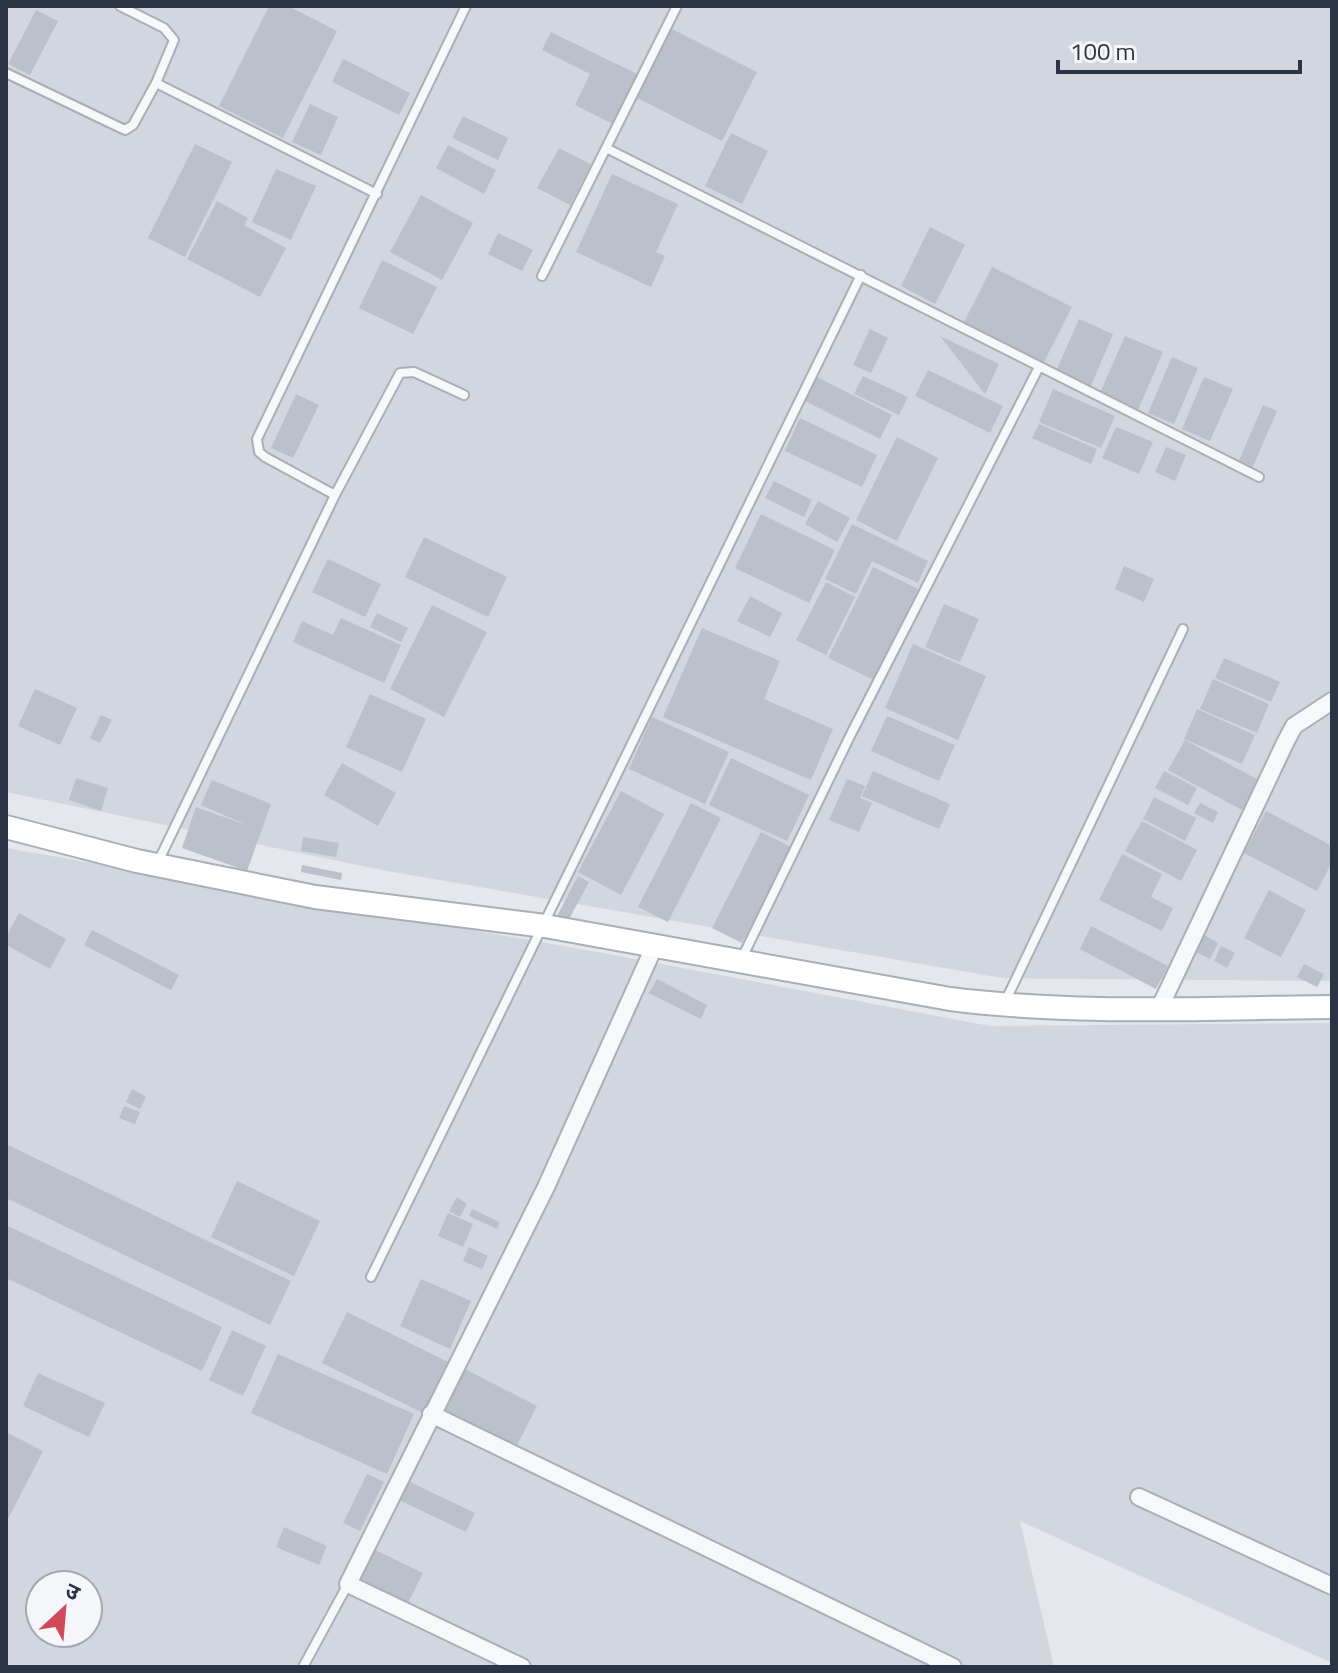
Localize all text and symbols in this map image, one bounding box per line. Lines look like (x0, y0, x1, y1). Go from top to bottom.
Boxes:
scale bar (1058, 24, 1300, 74)
text: 100 m (1070, 33, 1136, 69)
north arrow (24, 1569, 104, 1649)
text: उ (60, 1573, 87, 1610)

